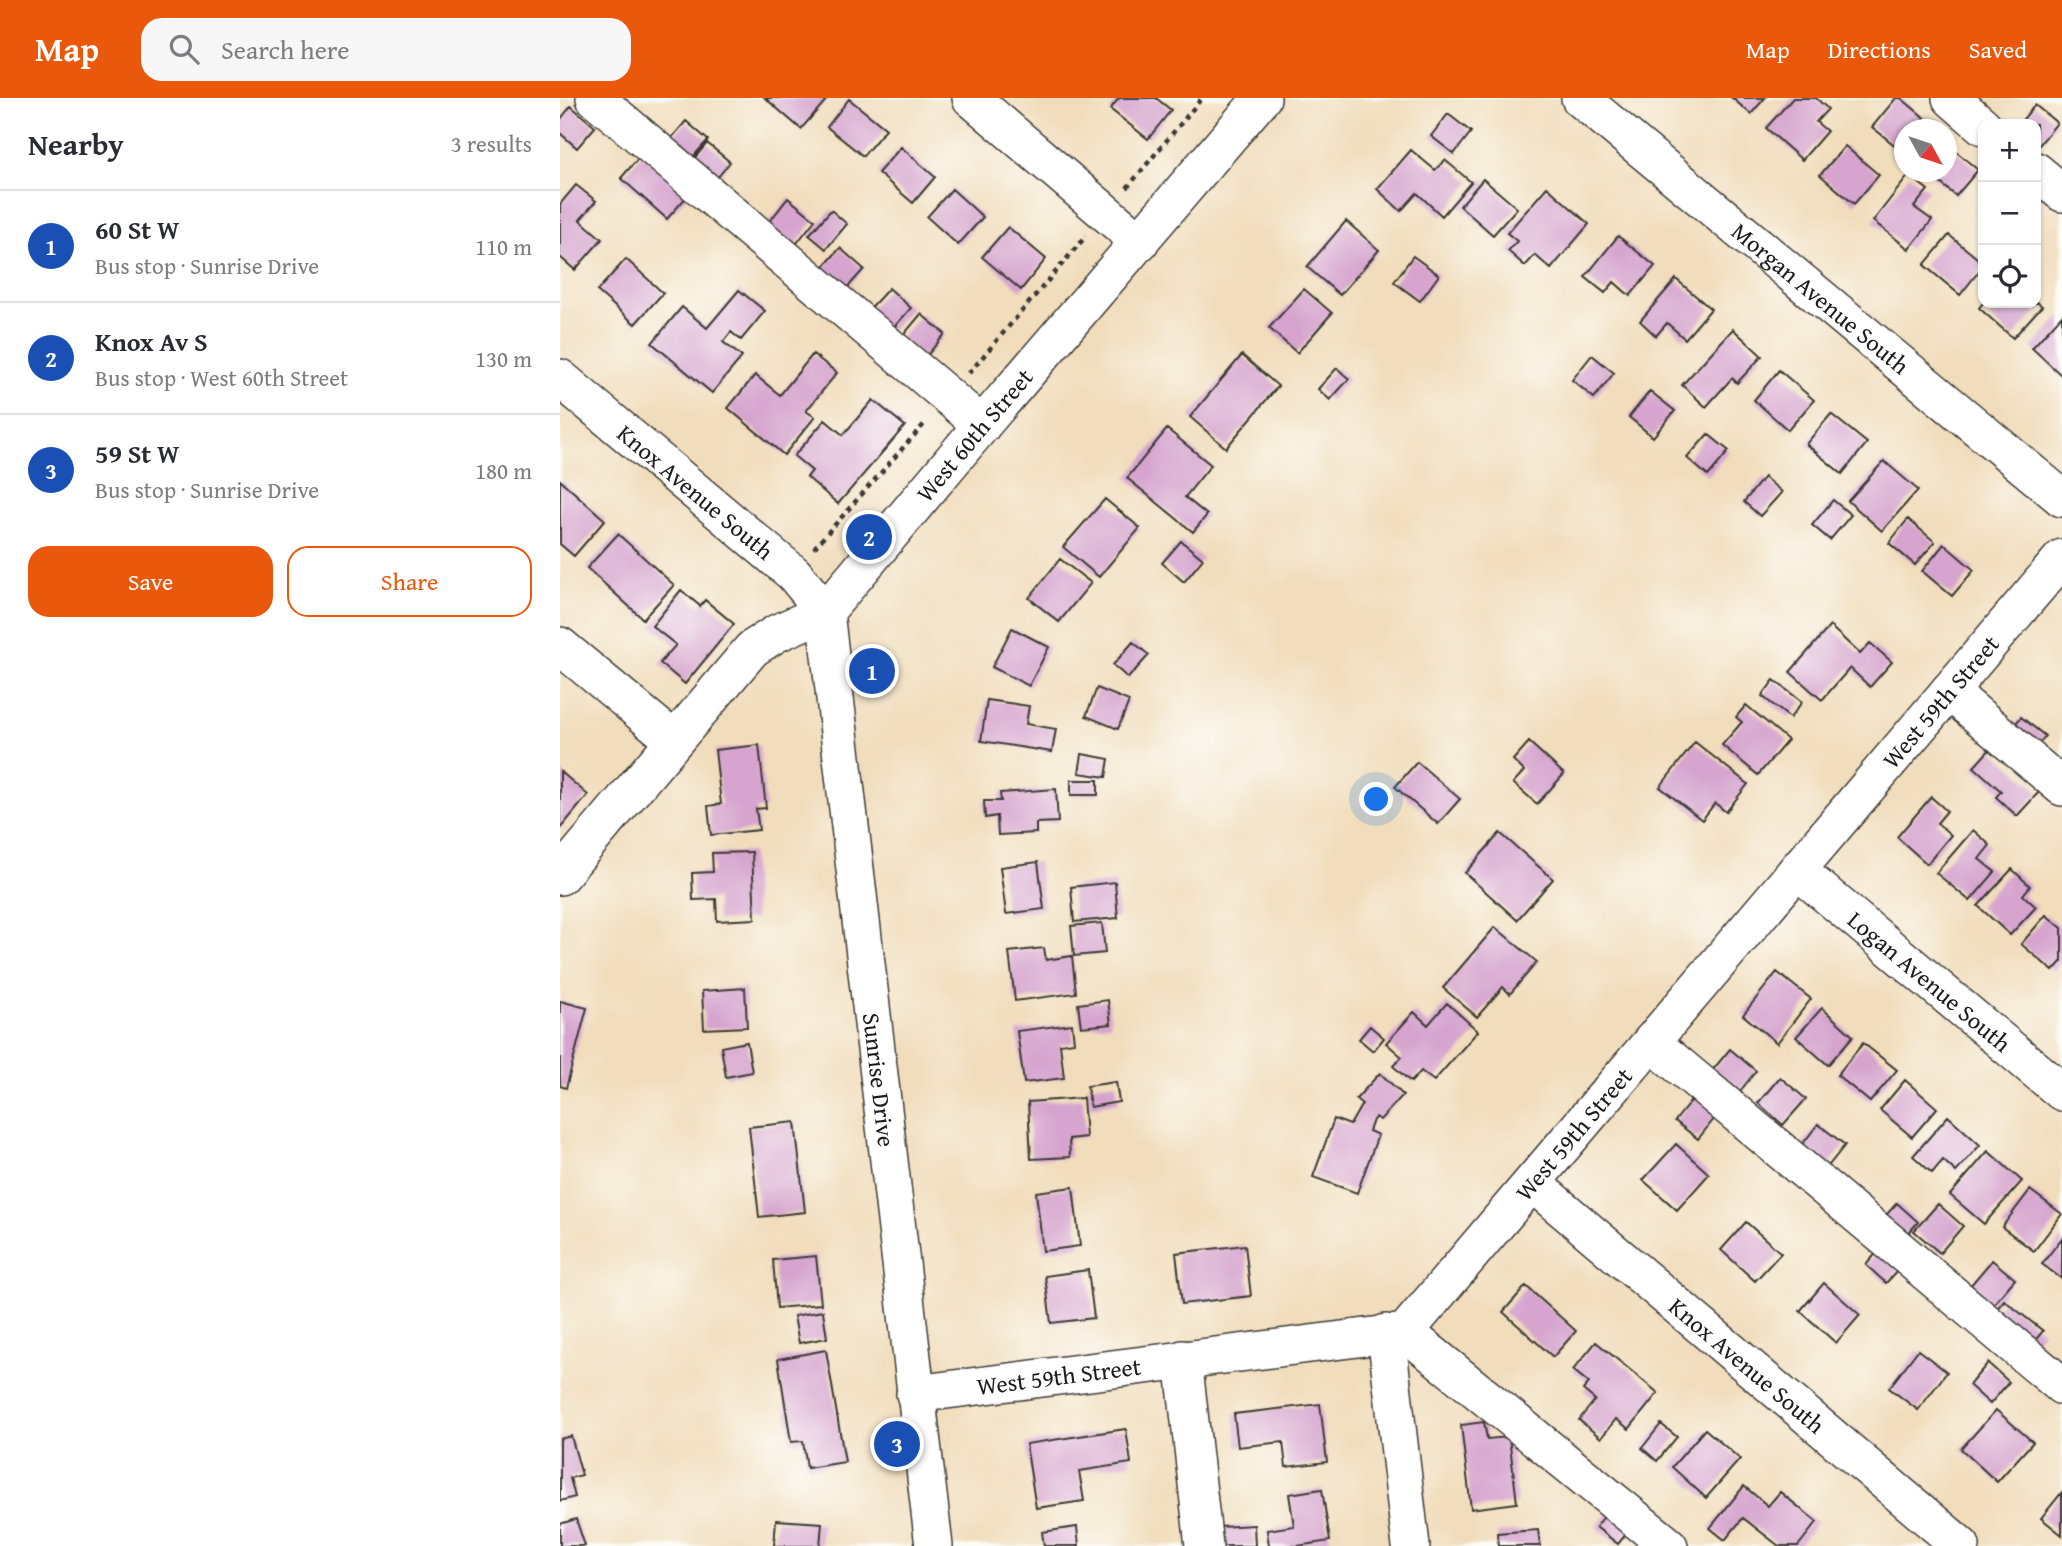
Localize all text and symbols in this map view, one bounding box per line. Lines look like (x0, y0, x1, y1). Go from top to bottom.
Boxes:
search box (141, 18, 631, 81)
text: Map (35, 25, 99, 73)
icon: search (165, 30, 203, 68)
text: Search here (221, 30, 349, 69)
text: Map (1746, 32, 1790, 67)
text: Directions (1828, 32, 1931, 67)
text: Saved (1969, 32, 2027, 67)
north arrow (1894, 119, 1957, 182)
map controls (1978, 119, 2041, 308)
button: + (1978, 119, 2041, 182)
text: Nearby (28, 122, 124, 166)
text: 3 results (451, 127, 532, 160)
button: − (1978, 182, 2041, 245)
text: 60 St W (95, 210, 179, 249)
street label: Morgan Avenue South (1724, 214, 1918, 383)
text: 1 (45, 230, 57, 263)
text: 110 m (475, 230, 532, 263)
button: locate (1978, 245, 2041, 308)
text: Bus stop · Sunrise Drive (95, 249, 319, 282)
text: Knox Av S (95, 322, 208, 361)
text: 2 (45, 342, 57, 375)
text: 130 m (475, 342, 532, 375)
street label: West 60th Street (907, 360, 1041, 509)
text: Bus stop · West 60th Street (95, 361, 348, 394)
street label: Knox Avenue South (610, 416, 782, 568)
text: 59 St W (95, 434, 179, 473)
text: 3 (45, 454, 57, 487)
text: 180 m (475, 454, 532, 487)
text: Bus stop · Sunrise Drive (95, 473, 319, 506)
pin: 2 (846, 511, 892, 563)
button: Save (28, 546, 273, 617)
button: Share (287, 546, 532, 617)
street label: West 59th Street (1873, 627, 2007, 776)
pin: 1 (849, 645, 895, 697)
your location (1359, 782, 1393, 816)
street label: Logan Avenue South (1840, 902, 2019, 1060)
street label: Sunrise Drive (854, 1011, 905, 1149)
street label: West 59th Street (1507, 1059, 1640, 1208)
street label: Knox Avenue South (1662, 1289, 1833, 1442)
street label: West 59th Street (975, 1348, 1144, 1404)
pin: 3 (874, 1418, 920, 1470)

